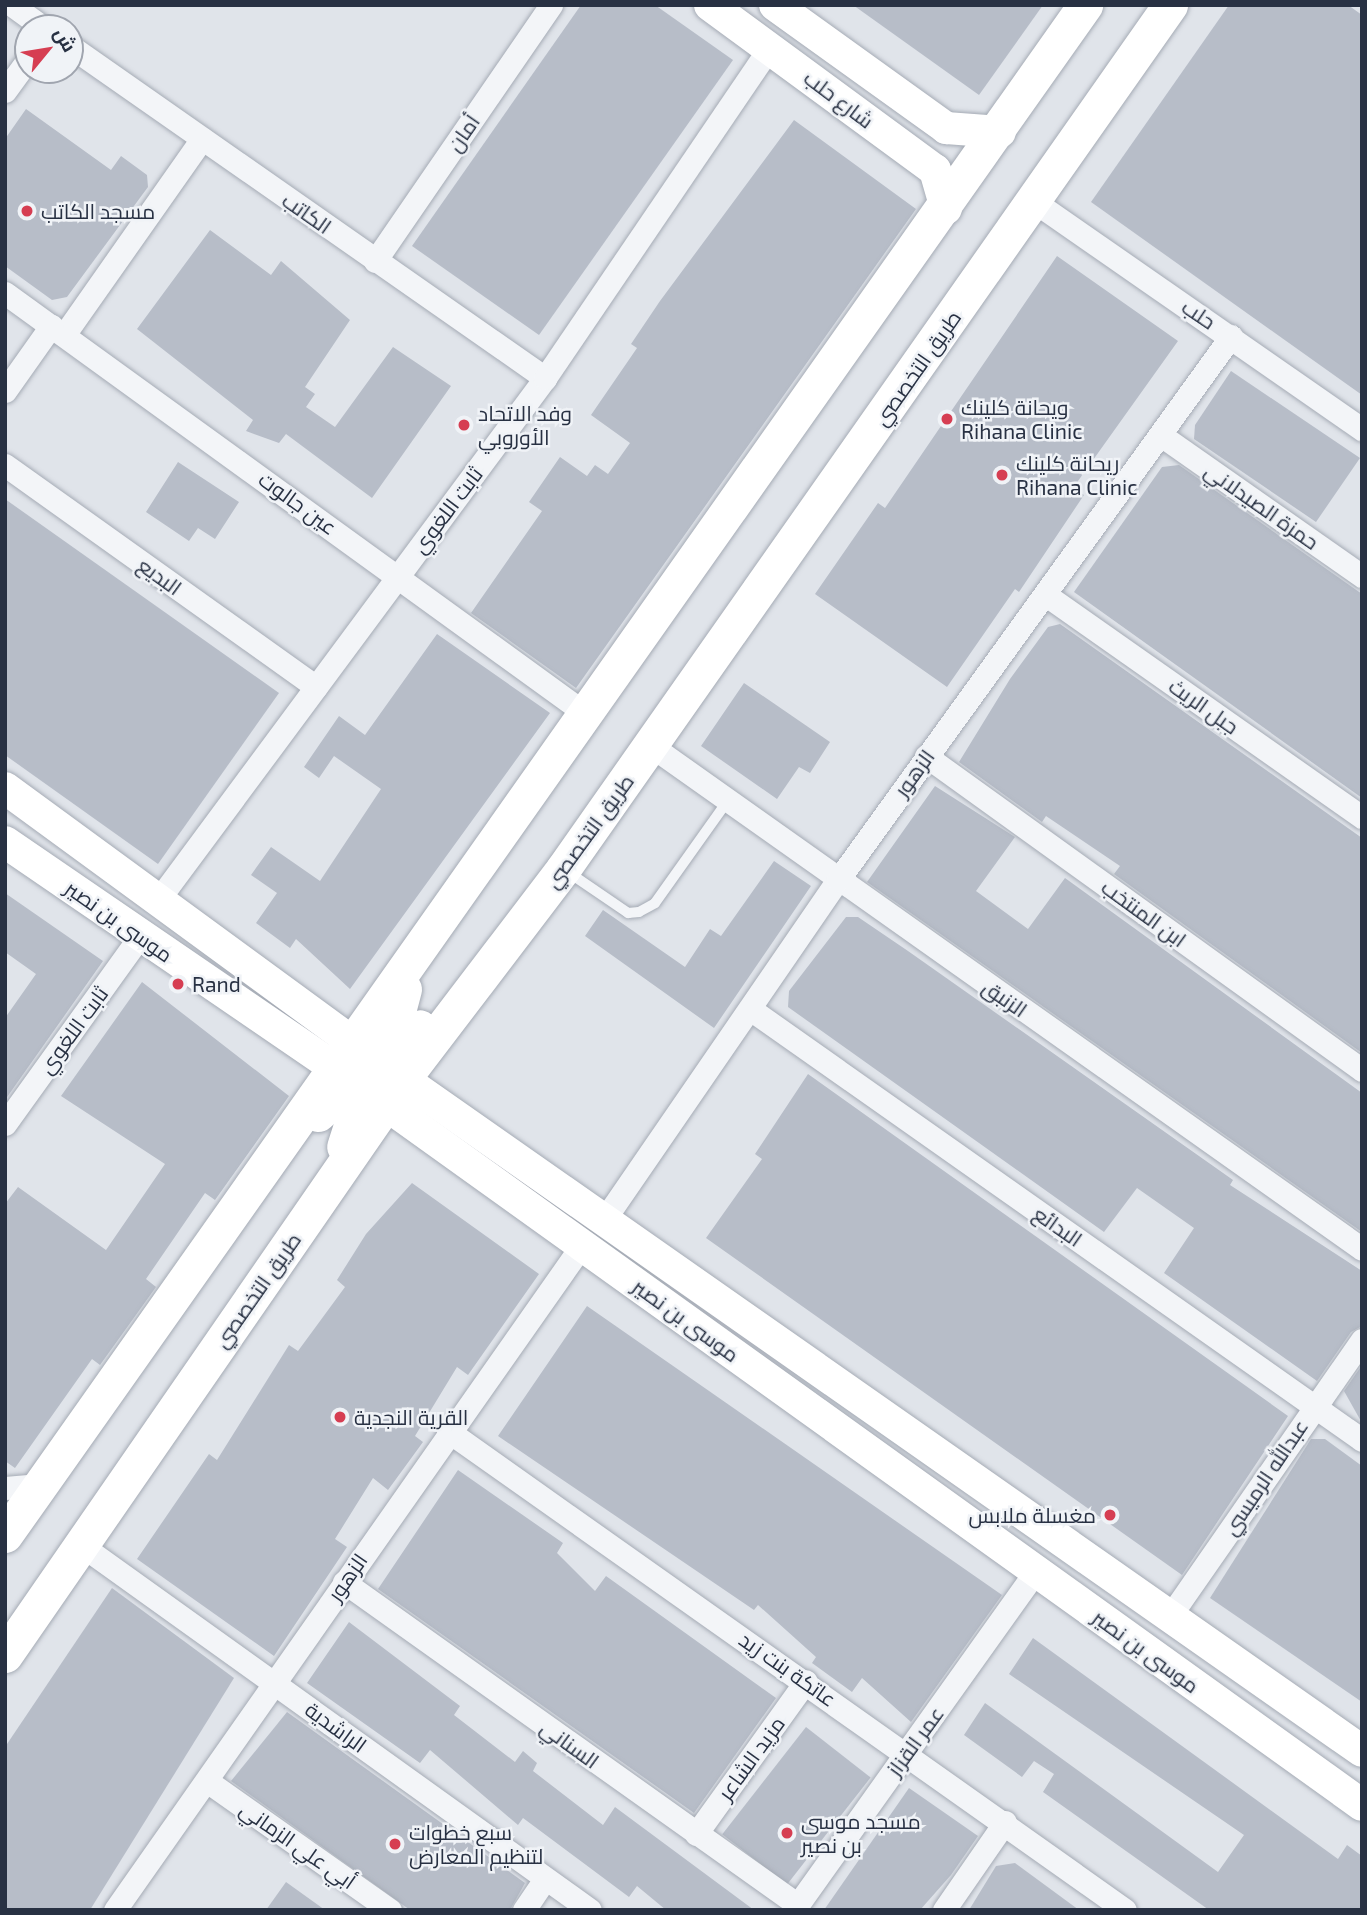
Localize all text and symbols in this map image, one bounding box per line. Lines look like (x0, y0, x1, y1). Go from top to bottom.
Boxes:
north arrow (14, 14, 84, 84)
text: ش (50, 23, 82, 56)
street label: شارع حلب (799, 65, 879, 133)
street label: أمان (441, 110, 485, 156)
street label: الكاتب (278, 187, 336, 239)
place label: مسجد الكاتب (41, 198, 155, 224)
marker: مسجد الكاتب (19, 203, 35, 219)
street label: حلب (1177, 294, 1221, 334)
street label: طريق التخصصي (868, 306, 966, 430)
place label: ويحانة كلينك Rihana Clinic (961, 394, 1082, 444)
place label: وفد الاتحاد الأوروبي (478, 400, 572, 450)
marker: ويحانة كلينك Rihana Clinic (939, 411, 955, 427)
marker: وفد الاتحاد الأوروبي (456, 417, 472, 433)
place label: ريحانة كلينك Rihana Clinic (1016, 450, 1137, 500)
street label: حمزة الصيدلاني (1200, 457, 1324, 555)
street label: ثابت اللغوي (406, 462, 488, 558)
street label: عين جالوت (254, 466, 342, 540)
marker: ريحانة كلينك Rihana Clinic (994, 467, 1010, 483)
street label: البديع (133, 552, 187, 600)
street label: جبل الريث (1164, 673, 1244, 739)
street label: الزهور (888, 745, 940, 801)
street label: طريق التخصصي (539, 769, 639, 893)
street label: ابن المنتخب (1097, 874, 1191, 952)
street label: موسى بن نصير (61, 875, 177, 967)
place label: Rand (192, 971, 241, 997)
street label: الزنبق (978, 974, 1032, 1022)
marker: Rand (170, 976, 186, 992)
street label: ثابت اللغوي (33, 982, 113, 1078)
street label: البدائع (1029, 1200, 1087, 1252)
street label: طريق التخصصي (208, 1228, 306, 1352)
street label: موسى بن نصير (628, 1273, 744, 1367)
place label: القرية النجدية (354, 1404, 468, 1430)
marker: القرية النجدية (332, 1409, 348, 1425)
street label: عبدالله الرميسي (1217, 1414, 1313, 1540)
place label: مغسلة ملابس (968, 1502, 1096, 1528)
marker: مغسلة ملابس (1102, 1507, 1118, 1523)
street label: الزهور (322, 1548, 372, 1606)
street label: موسى بن نصير (1088, 1604, 1204, 1698)
street label: عاتكة بنت زيد (735, 1626, 841, 1712)
street label: الراشدية (300, 1696, 372, 1758)
street label: عمر القزاز (881, 1701, 949, 1781)
street label: مزيد الشاعر (712, 1711, 790, 1805)
street label: السناني (536, 1714, 604, 1774)
street label: أبي علي الزماني (235, 1796, 361, 1894)
place label: مسجد موسى بن نصير (801, 1808, 921, 1858)
place label: سبع خطوات لتنظيم المعارض (409, 1819, 543, 1869)
marker: مسجد موسى بن نصير (779, 1825, 795, 1841)
marker: سبع خطوات لتنظيم المعارض (387, 1836, 403, 1852)

